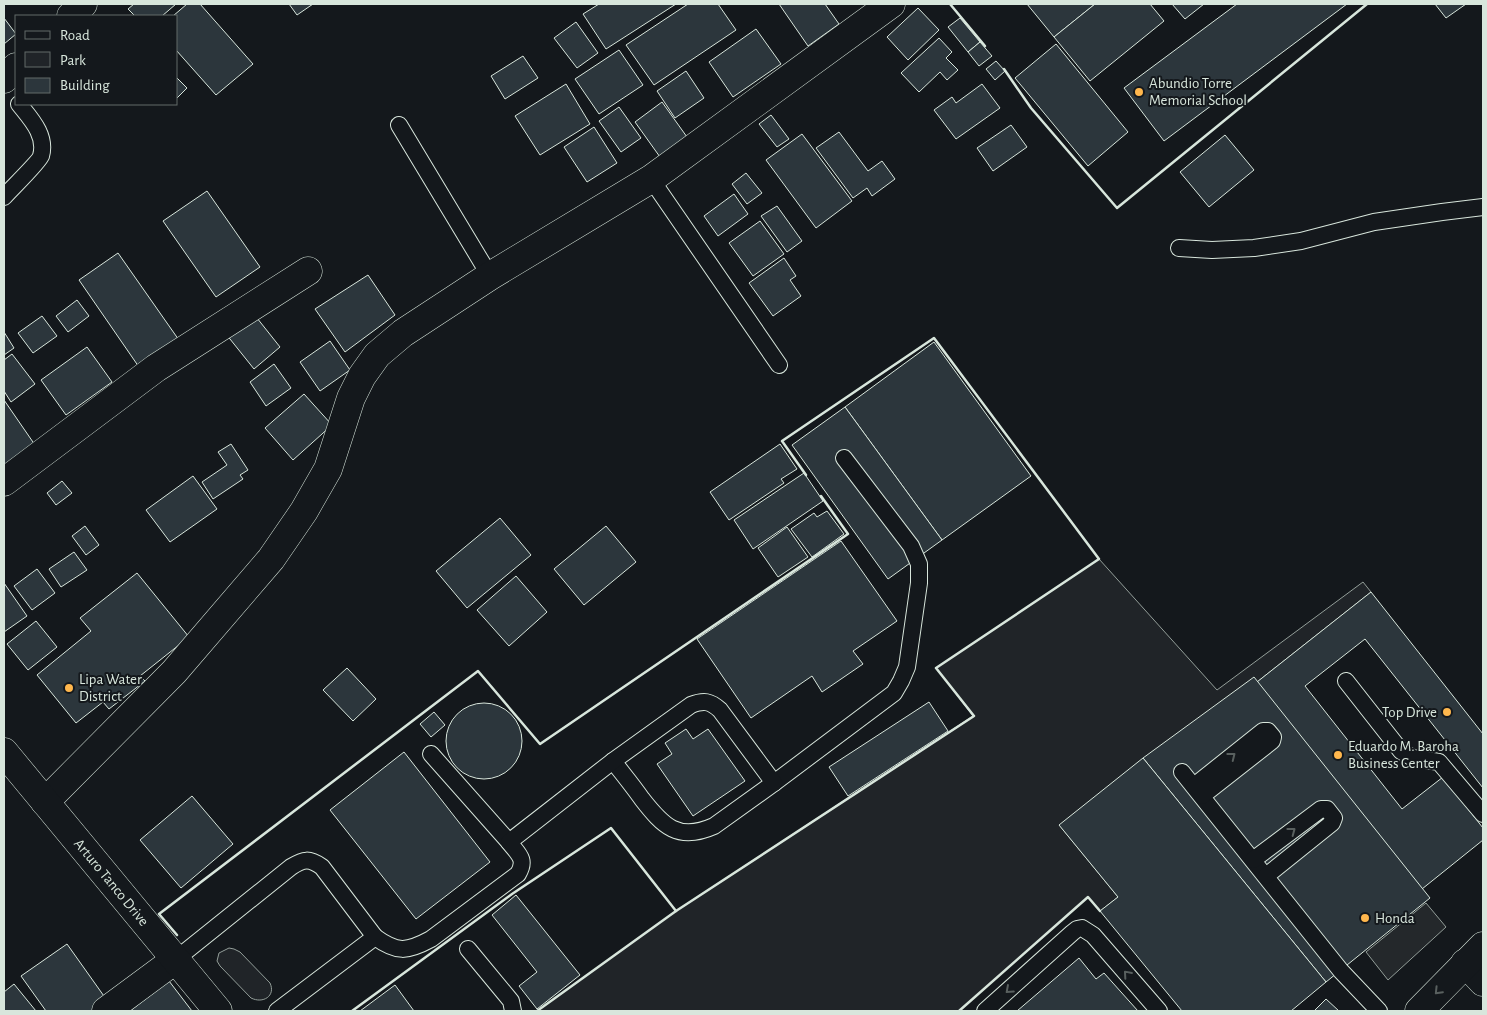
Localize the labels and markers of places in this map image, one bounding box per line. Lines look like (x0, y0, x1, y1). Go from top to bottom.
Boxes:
place label: Abundio Torre Memorial School (1149, 76, 1247, 108)
marker: Abundio Torre Memorial School (1133, 86, 1145, 98)
place label: Lipa Water District (79, 672, 142, 704)
marker: Lipa Water District (63, 682, 75, 694)
place label: Top Drive (1382, 705, 1437, 720)
marker: Top Drive (1441, 706, 1453, 718)
place label: Eduardo M. Baroha Business Center (1348, 739, 1459, 771)
marker: Eduardo M. Baroha Business Center (1332, 749, 1344, 761)
place label: Honda (1375, 911, 1415, 926)
marker: Honda (1359, 912, 1371, 924)

